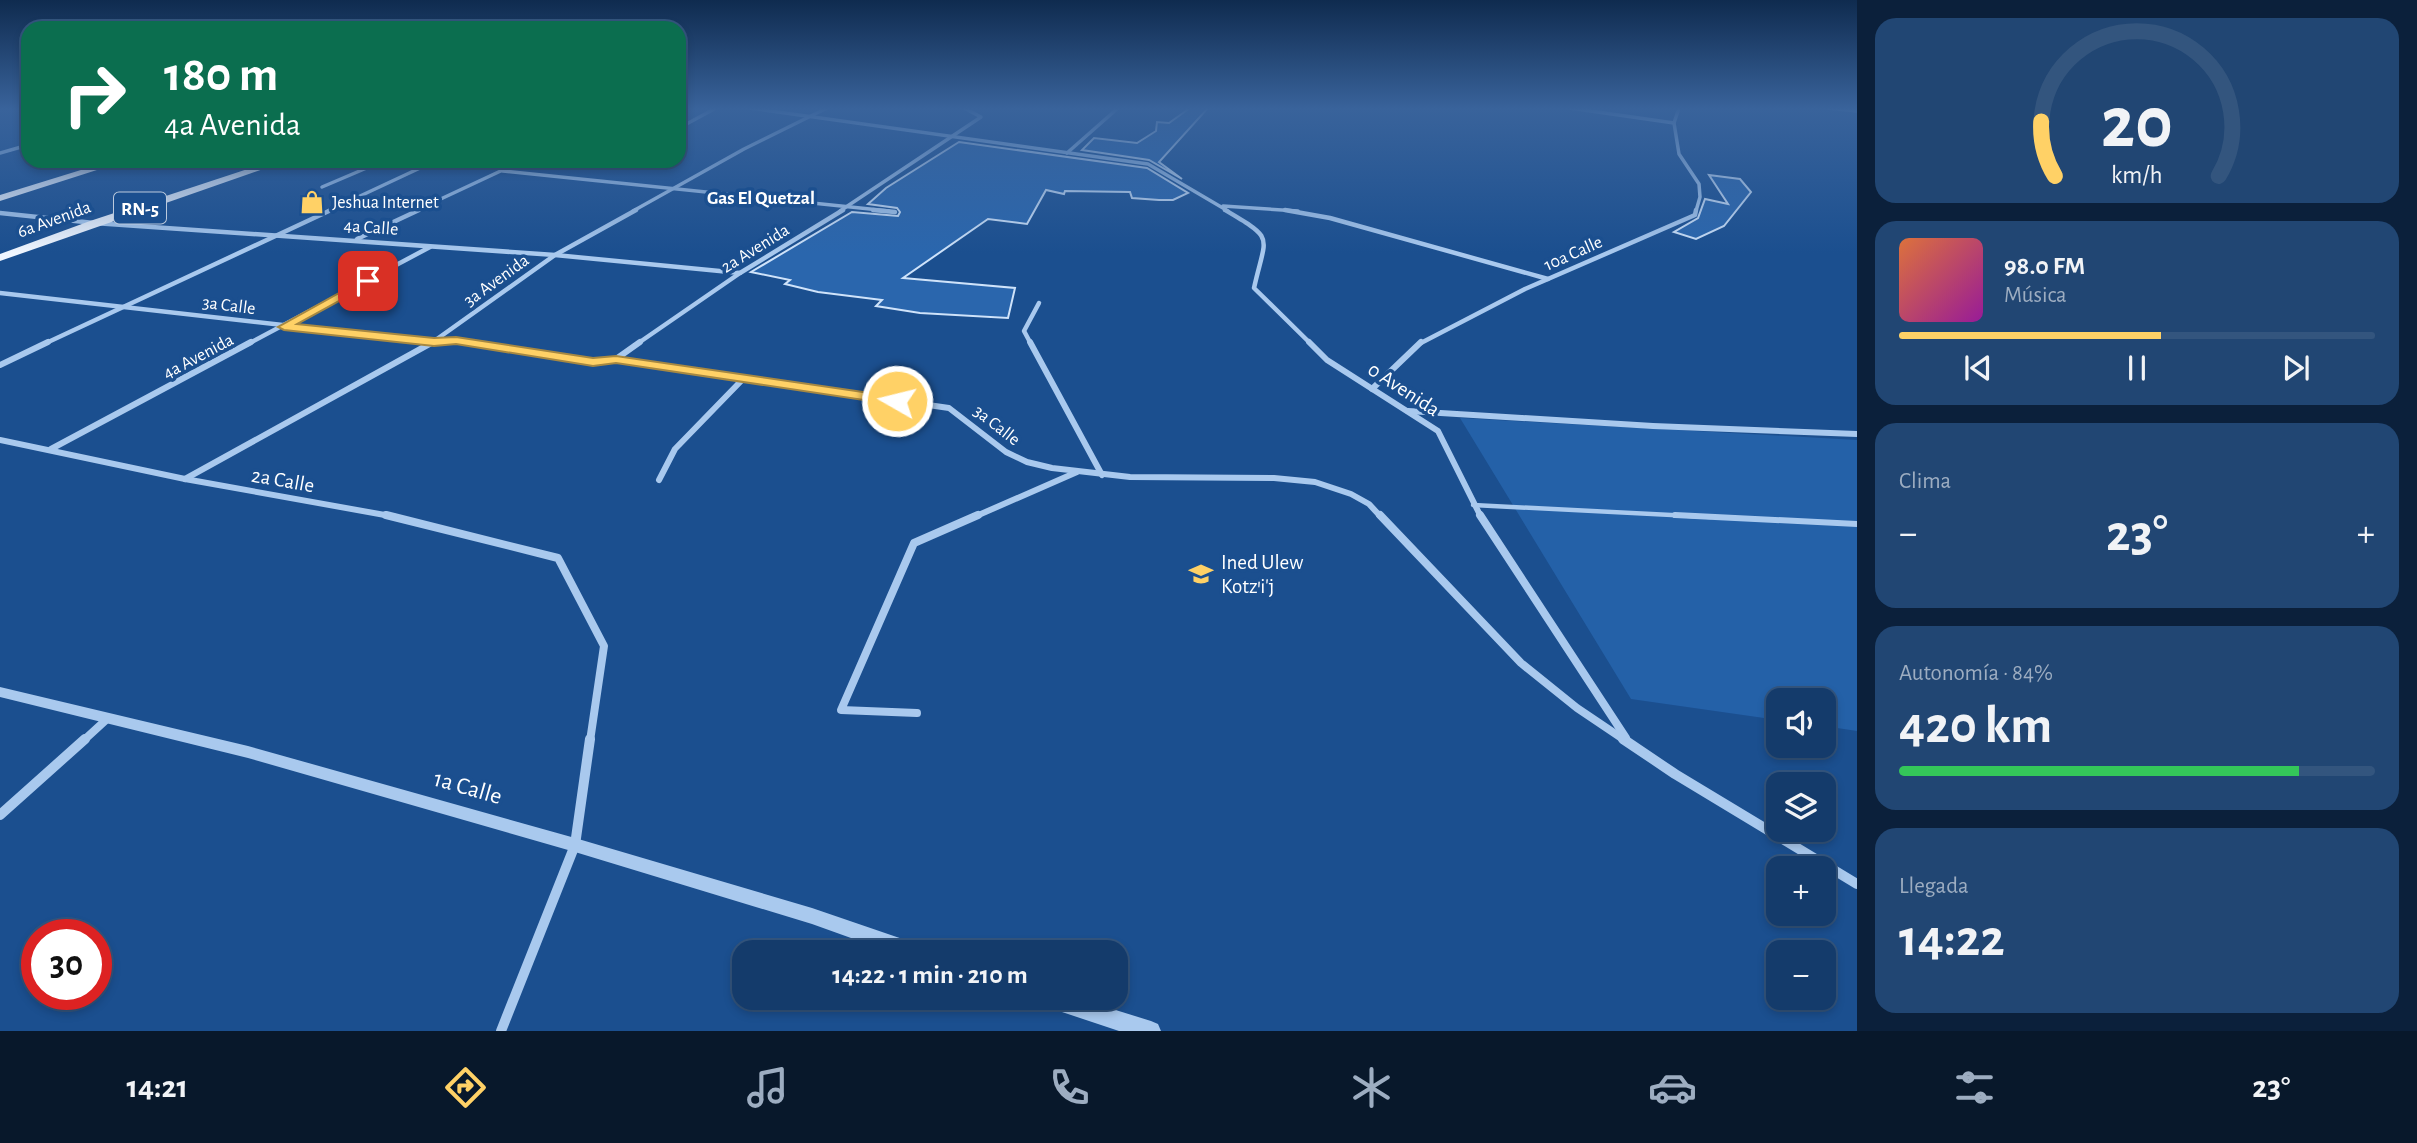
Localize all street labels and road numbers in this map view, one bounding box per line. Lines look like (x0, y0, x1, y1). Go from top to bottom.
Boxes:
road number: RN-5 (114, 192, 166, 224)
street label: 6a Avenida (15, 198, 93, 242)
street label: 4a Calle (343, 217, 399, 239)
street label: 2a Avenida (718, 221, 793, 277)
street label: 10a Calle (1541, 233, 1605, 275)
street label: 3a Avenida (461, 251, 533, 310)
street label: 3a Calle (201, 294, 257, 318)
street label: 4a Avenida (160, 331, 237, 383)
street label: 0 Avenida (1364, 359, 1444, 420)
street label: 3a Calle (970, 402, 1023, 449)
street label: 2a Calle (250, 465, 316, 496)
street label: 1a Calle (431, 767, 505, 809)

